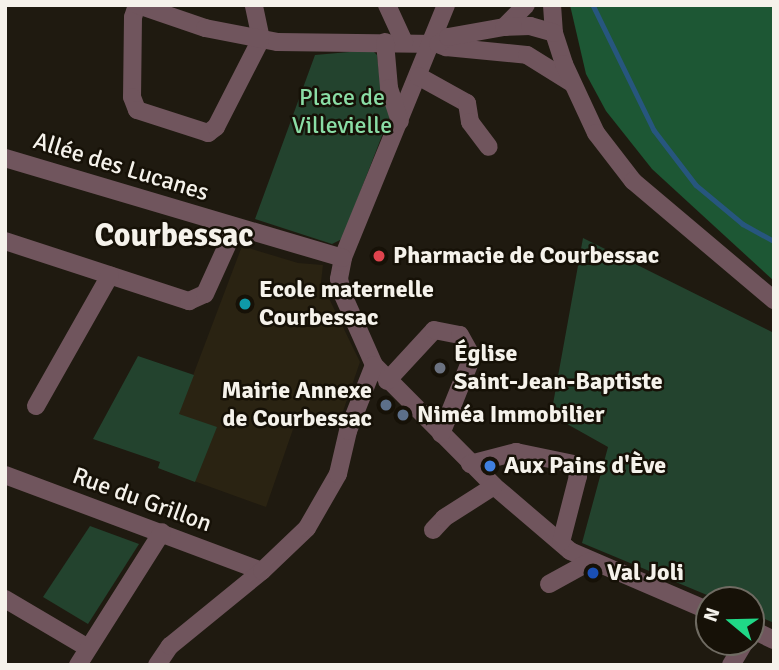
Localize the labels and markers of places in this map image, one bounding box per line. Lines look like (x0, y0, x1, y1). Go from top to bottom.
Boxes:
place label: Pharmacie de Courbessac (393, 242, 659, 270)
marker: Pharmacie de Courbessac (371, 248, 387, 264)
place label: Ecole maternelle Courbessac (259, 276, 434, 332)
marker: Ecole maternelle Courbessac (237, 296, 253, 312)
place label: Église Saint-Jean-Baptiste (454, 340, 663, 396)
marker: Église Saint-Jean-Baptiste (432, 360, 448, 376)
place label: Mairie Annexe de Courbessac (221, 377, 372, 433)
marker: Mairie Annexe de Courbessac (378, 397, 394, 413)
place label: Niméa Immobilier (417, 401, 604, 429)
marker: Niméa Immobilier (395, 407, 411, 423)
place label: Aux Pains d'Ève (504, 452, 666, 480)
marker: Aux Pains d'Ève (482, 458, 498, 474)
place label: Val Joli (607, 559, 684, 587)
marker: Val Joli (585, 565, 601, 581)

